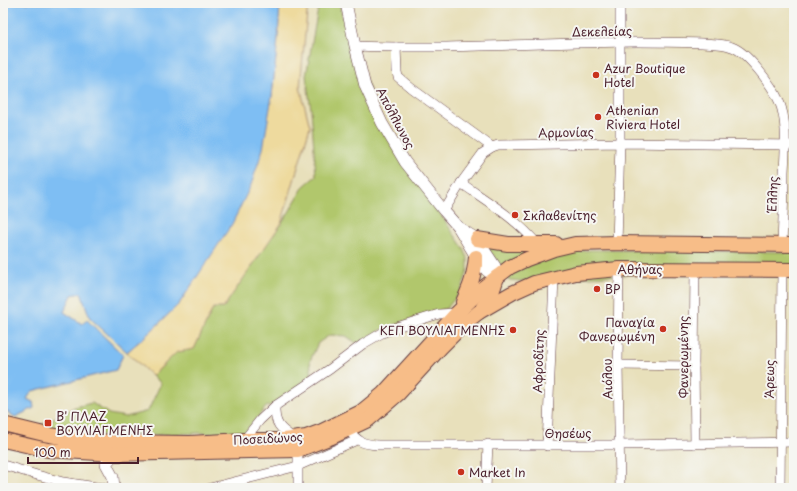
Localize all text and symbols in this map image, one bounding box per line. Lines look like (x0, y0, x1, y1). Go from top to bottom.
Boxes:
street label: Δεκελείας (572, 21, 632, 41)
place label: Azur Boutique Hotel (604, 59, 686, 91)
marker: Azur Boutique Hotel (591, 70, 601, 80)
street label: Απόλλωνος (372, 84, 420, 152)
place label: Athenian Riviera Hotel (606, 101, 680, 133)
marker: Athenian Riviera Hotel (593, 112, 603, 122)
street label: Αρμονίας (538, 123, 594, 141)
street label: Έλλης (762, 176, 782, 214)
place label: Σκλαβενίτης (523, 206, 597, 224)
marker: Σκλαβενίτης (510, 210, 520, 220)
street label: Αθήνας (618, 260, 662, 278)
place label: BP (605, 280, 620, 298)
marker: BP (592, 284, 602, 294)
place label: Παναγία Φανερωμένη (579, 313, 655, 345)
street label: Φανερωμένης (674, 316, 692, 398)
place label: ΚΕΠ ΒΟΥΛΙΑΓΜΕΝΗΣ (380, 321, 505, 339)
marker: Παναγία Φανερωμένη (658, 324, 668, 334)
marker: ΚΕΠ ΒΟΥΛΙΑΓΜΕΝΗΣ (508, 325, 518, 335)
street label: Αφροδίτης (528, 329, 548, 393)
street label: Αιόλου (598, 358, 616, 400)
street label: Άρεως (760, 360, 778, 398)
place label: Β' ΠΛΑΖ ΒΟΥΛΙΑΓΜΕΝΗΣ (56, 407, 153, 439)
marker: Β' ΠΛΑΖ ΒΟΥΛΙΑΓΜΕΝΗΣ (43, 418, 53, 428)
street label: Θησέως (545, 424, 591, 442)
street label: Ποσειδώνος (233, 427, 303, 449)
scale bar (28, 439, 138, 465)
text: 100 m (34, 443, 71, 461)
place label: Market In (469, 463, 526, 481)
marker: Market In (456, 467, 466, 477)

